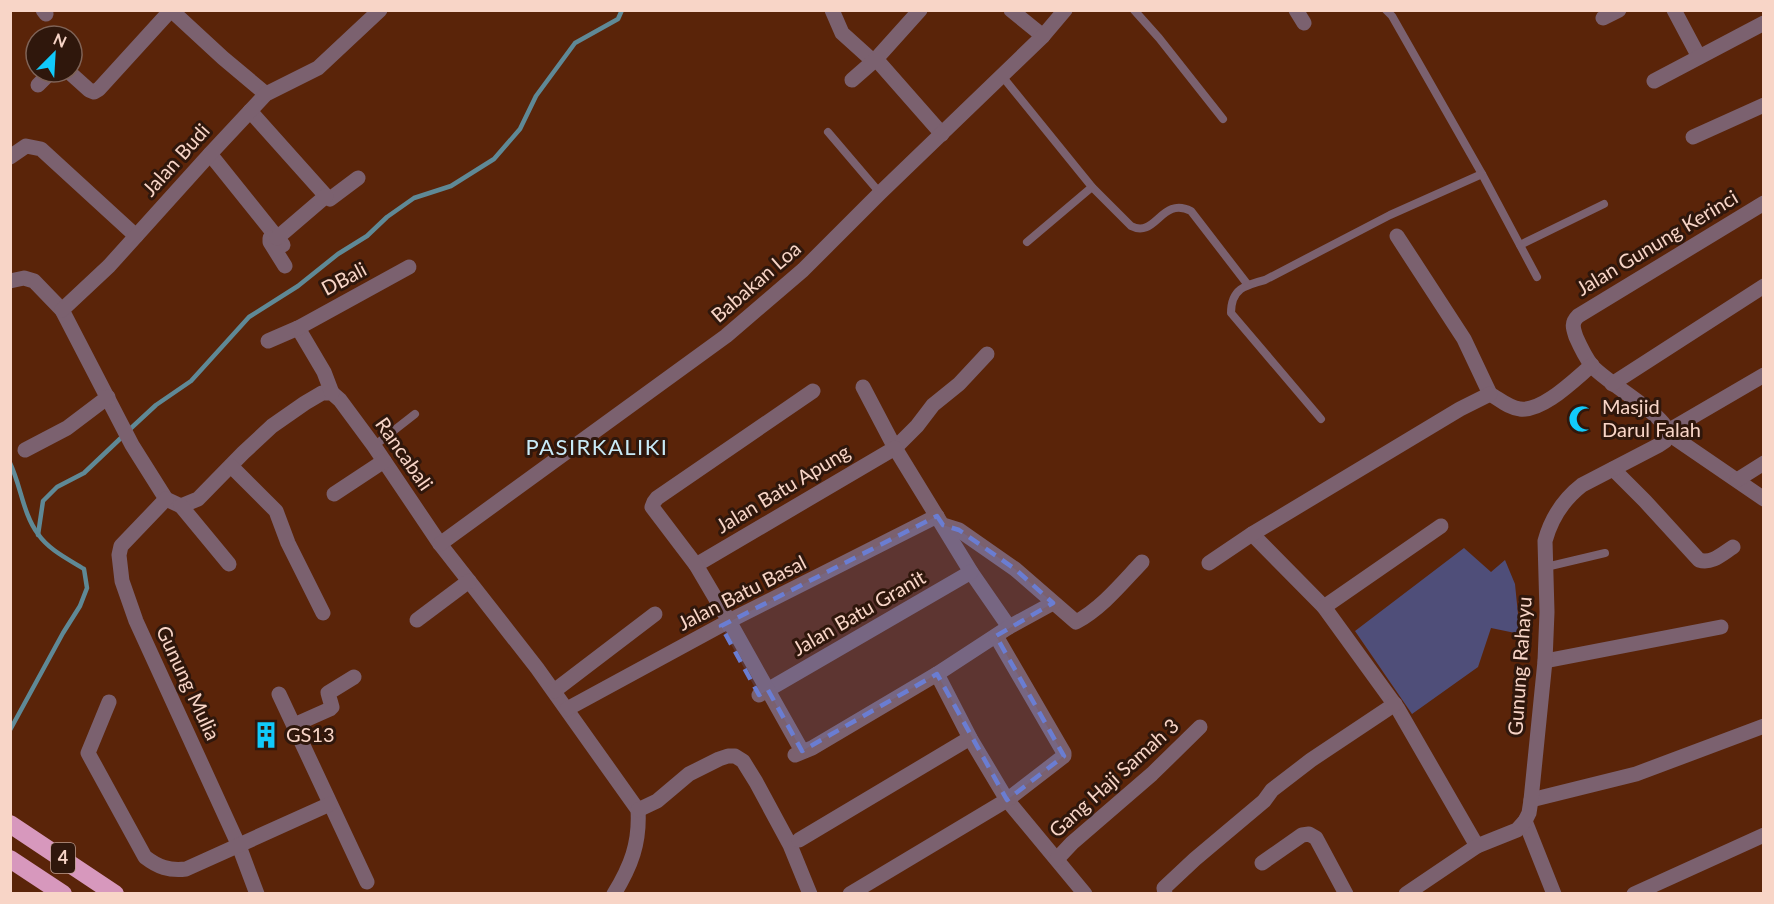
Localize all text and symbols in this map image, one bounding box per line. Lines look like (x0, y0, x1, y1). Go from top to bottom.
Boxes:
north arrow (24, 24, 84, 84)
text: N (51, 29, 70, 51)
street label: Jalan Budi (137, 118, 214, 200)
street label: Jalan Gunung Kerinci (1571, 184, 1742, 300)
street label: Babakan Loa (706, 236, 805, 327)
street label: DBali (317, 256, 370, 300)
place label: Masjid Darul Falah (1602, 394, 1701, 441)
mosque icon: Masjid Darul Falah (1567, 404, 1597, 434)
street label: Rancabali (371, 412, 439, 495)
district label: PASIRKALIKI (525, 433, 669, 460)
street label: Jalan Batu Apung (711, 439, 854, 537)
street label: Jalan Batu Basal (673, 549, 810, 635)
street label: Jalan Batu Granit (788, 564, 929, 660)
street label: Gunung Rahayu (1502, 596, 1536, 736)
street label: Gunung Mulia (152, 621, 226, 744)
street label: Gang Haji Samah 3 (1044, 713, 1183, 842)
building icon: GS13 (251, 720, 281, 750)
place label: GS13 (286, 722, 335, 746)
road number: 4 (51, 843, 75, 873)

